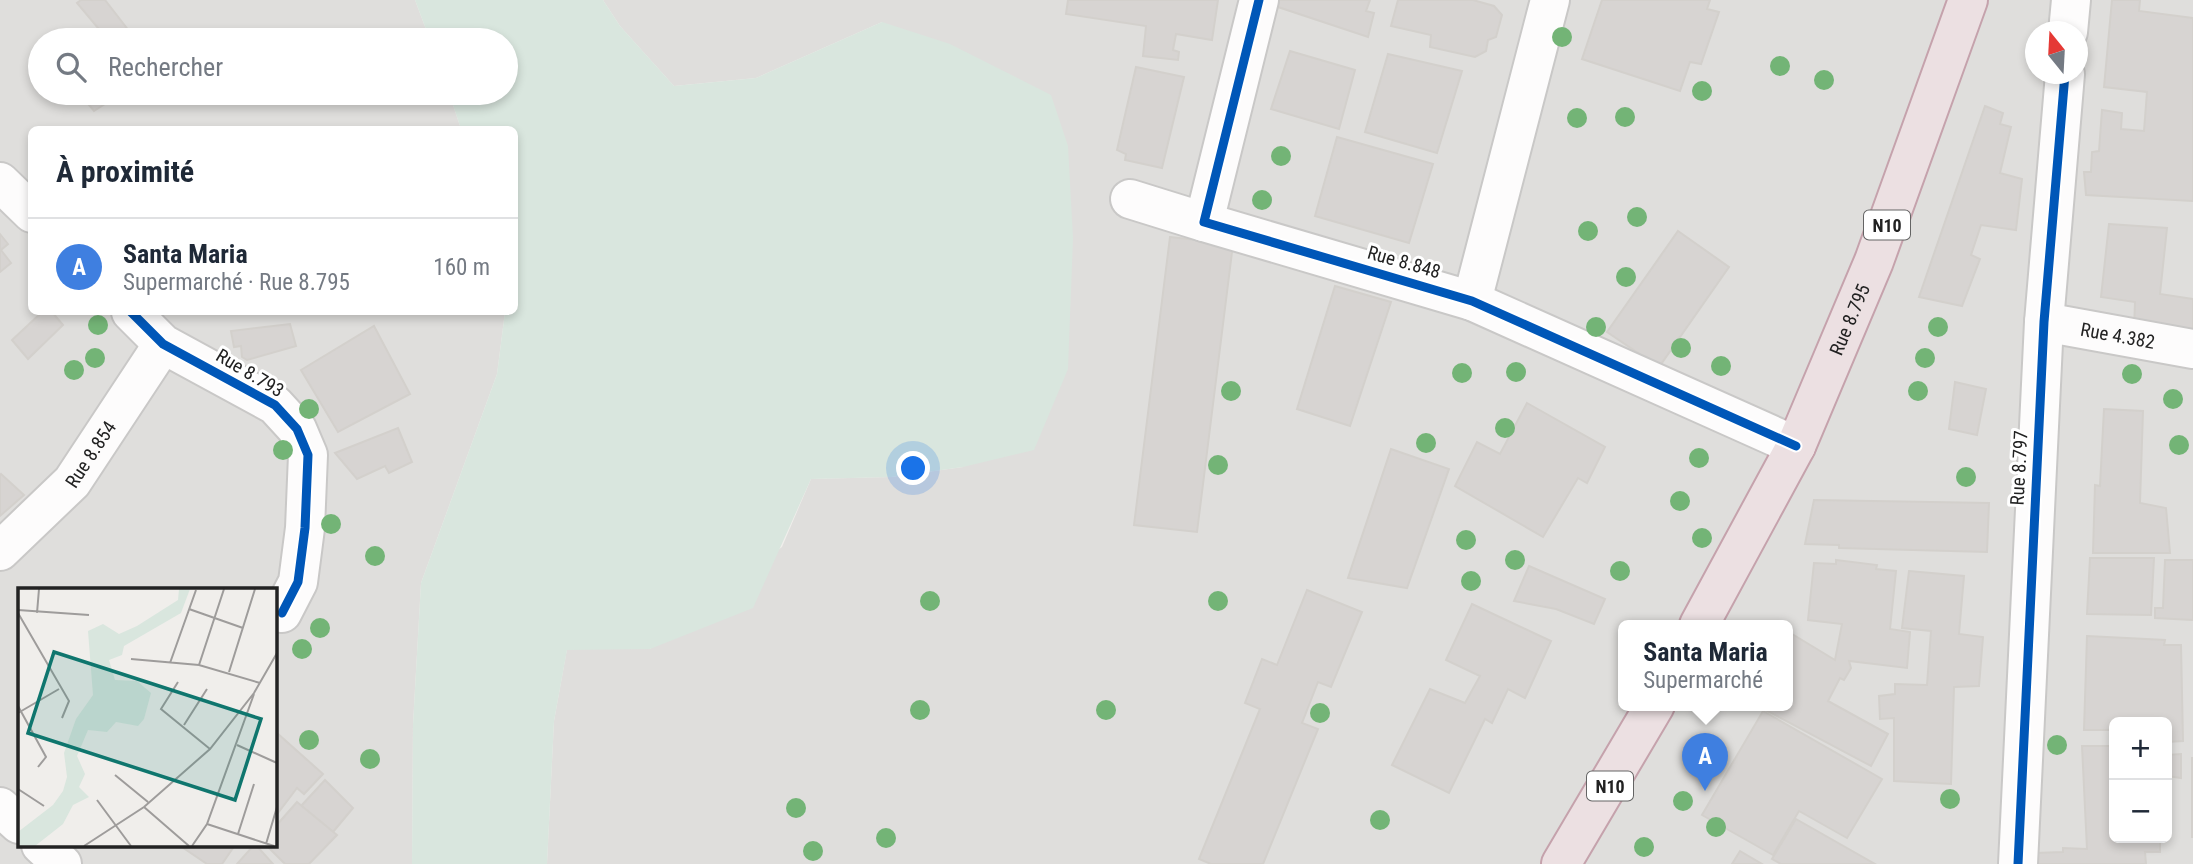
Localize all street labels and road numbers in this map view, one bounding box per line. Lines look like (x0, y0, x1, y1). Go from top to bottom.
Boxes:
road number: N10 (1864, 210, 1910, 240)
street label: Rue 8.848 (1365, 241, 1443, 283)
street label: Rue 8.795 (1824, 280, 1875, 358)
street label: Rue 4.382 (2079, 317, 2157, 353)
street label: Rue 8.793 (212, 344, 288, 402)
street label: Rue 8.854 (60, 417, 121, 492)
street label: Rue 8.797 (2006, 430, 2032, 506)
road number: N10 (1587, 772, 1633, 800)

